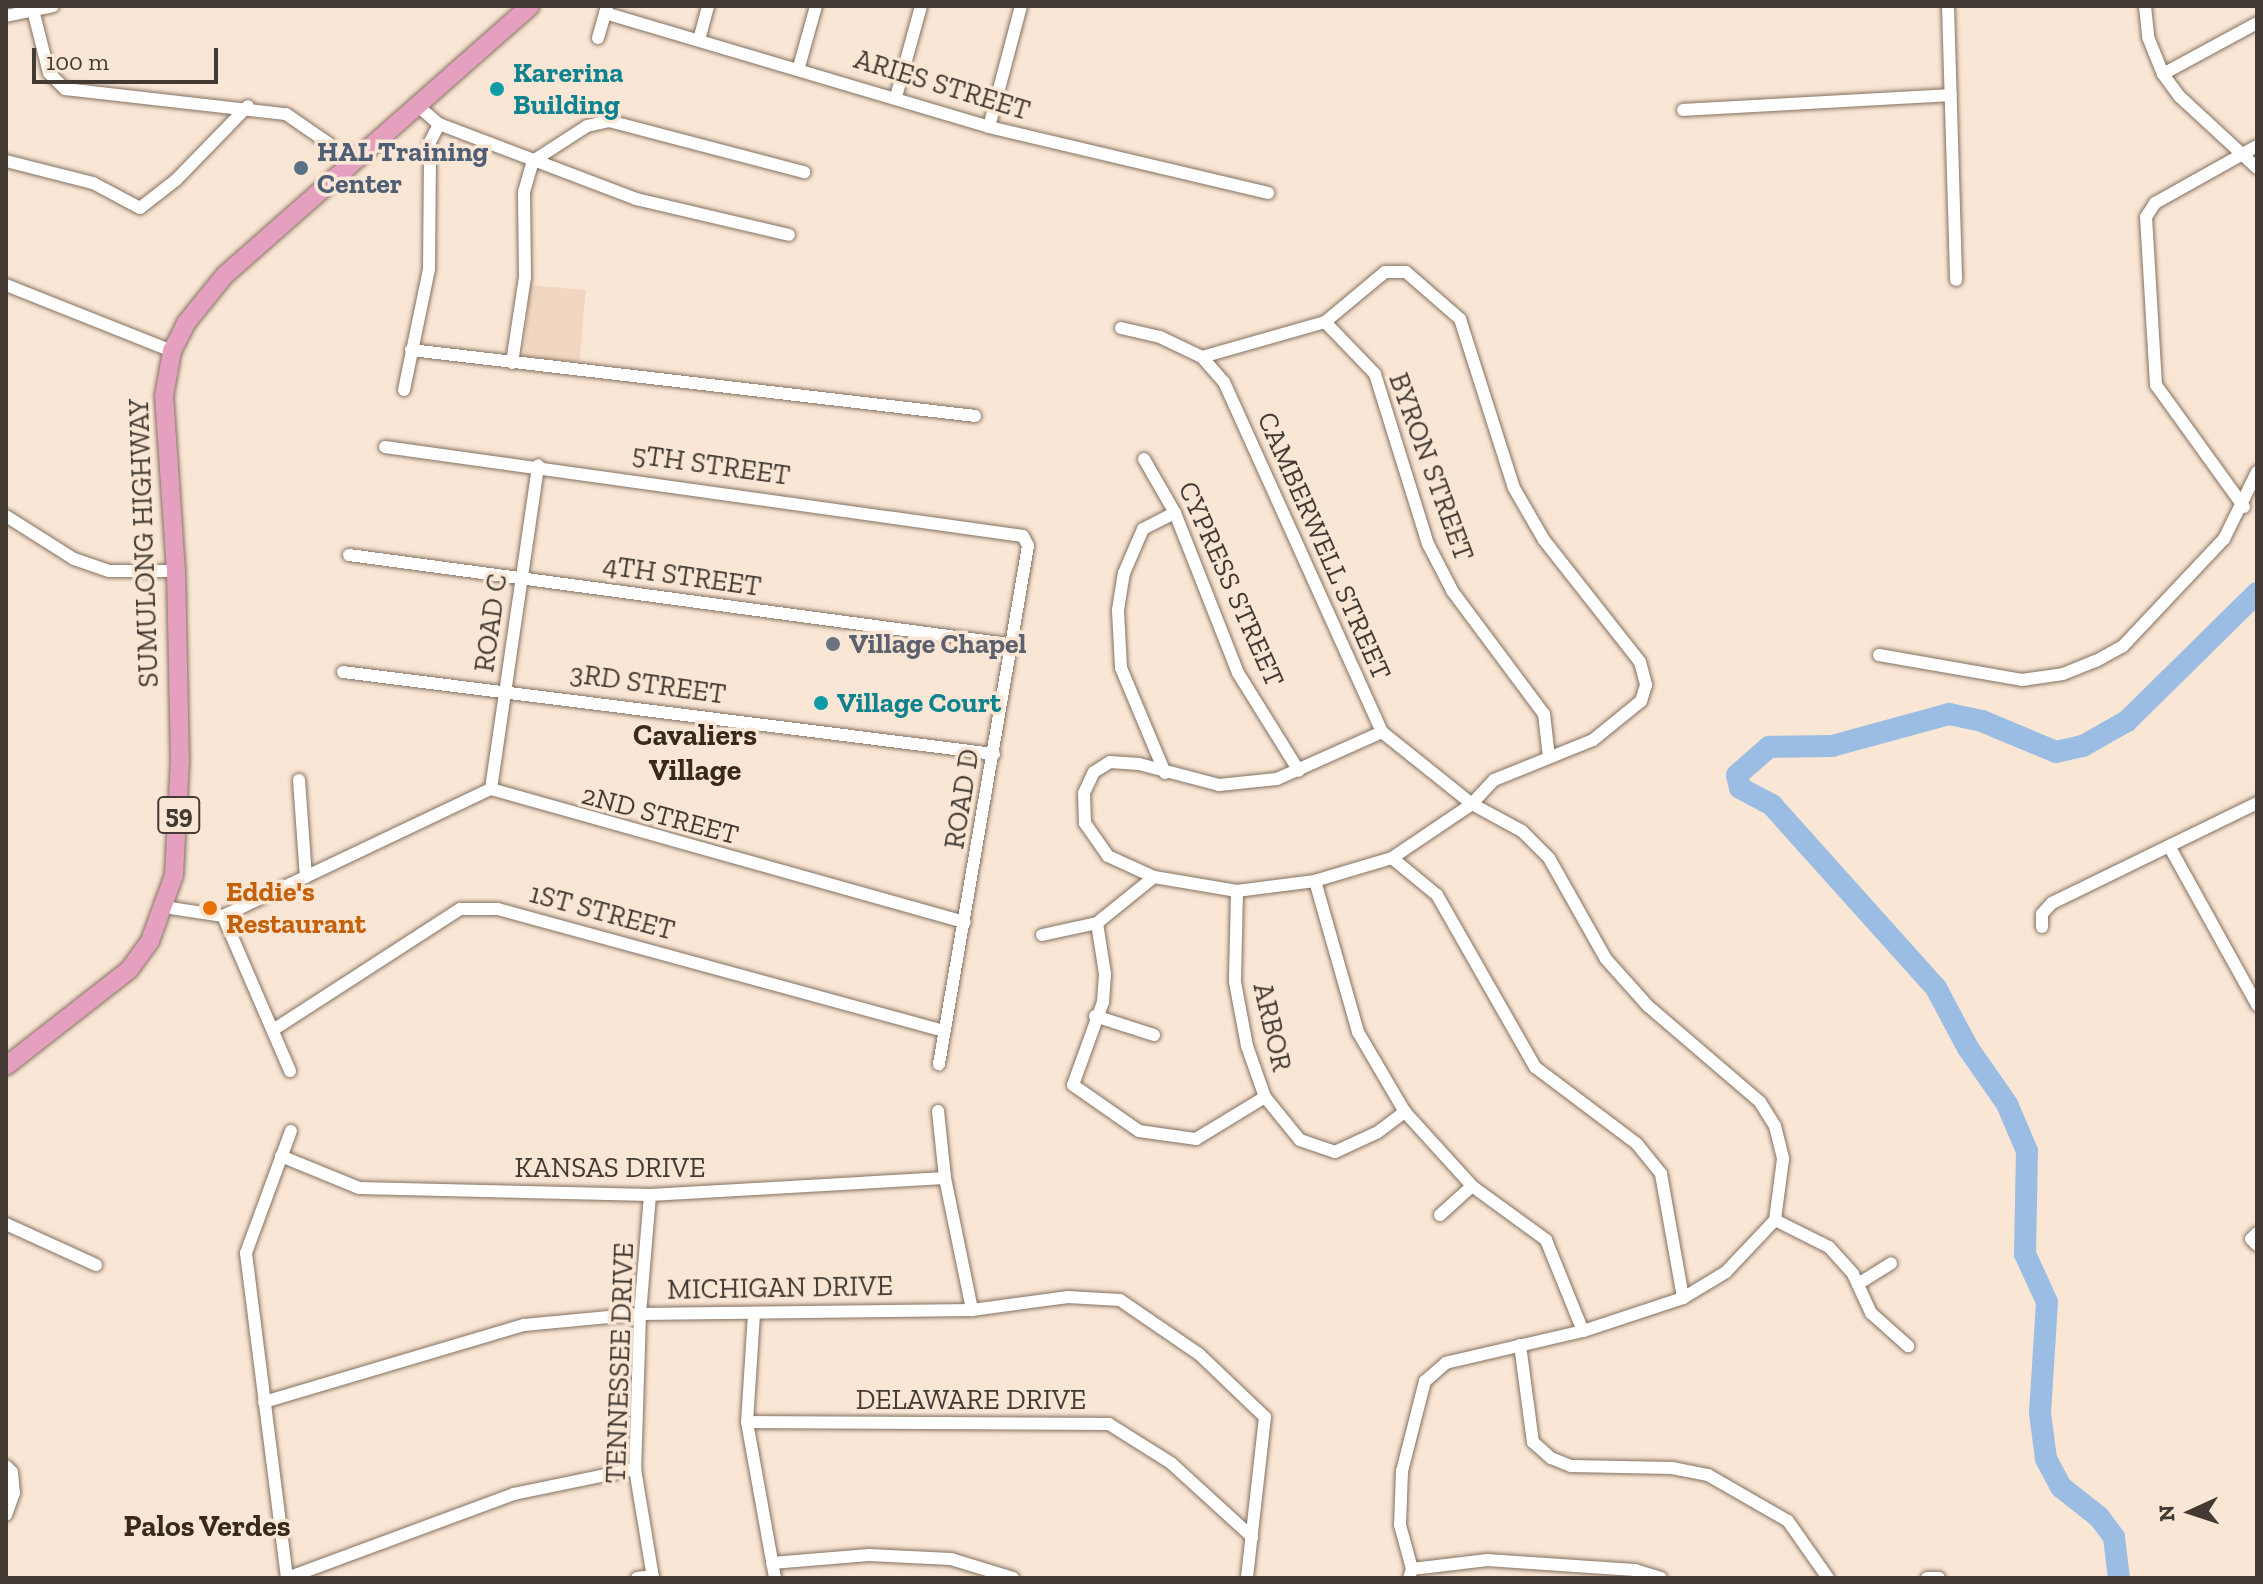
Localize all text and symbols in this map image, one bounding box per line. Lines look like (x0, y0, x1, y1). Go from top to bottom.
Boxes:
scale bar (36, 32, 222, 82)
street label: ARIES STREET (850, 42, 1034, 128)
text: 100 m (46, 47, 109, 76)
place label: Karerina Building (513, 56, 623, 122)
marker: Karerina Building (488, 80, 506, 98)
place label: HAL Training Center (317, 135, 489, 201)
marker: HAL Training Center (292, 159, 310, 177)
street label: BYRON STREET (1381, 368, 1481, 566)
street label: SUMULONG HIGHWAY (122, 398, 166, 688)
street label: CAMBERWELL STREET (1250, 407, 1398, 685)
street label: 5TH STREET (630, 437, 792, 493)
street label: CYPRESS STREET (1171, 476, 1291, 692)
street label: 4TH STREET (601, 548, 763, 604)
street label: ROAD C (467, 572, 515, 674)
place label: Village Chapel (849, 627, 1027, 661)
marker: Village Chapel (824, 635, 842, 653)
street label: 3RD STREET (568, 656, 728, 712)
place label: Village Court (837, 686, 1001, 720)
marker: Village Court (812, 694, 830, 712)
district label: Cavaliers Village (633, 717, 757, 788)
street label: ROAD D (938, 747, 986, 851)
street label: 2ND STREET (578, 778, 742, 852)
road number: 59 (157, 793, 201, 837)
place label: Eddie's Restaurant (226, 875, 366, 941)
street label: 1ST STREET (526, 876, 678, 948)
marker: Eddie's Restaurant (201, 899, 219, 917)
street label: ARBOR (1246, 980, 1298, 1074)
street label: KANSAS DRIVE (515, 1151, 705, 1185)
street label: TENNESSEE DRIVE (599, 1242, 641, 1484)
street label: MICHIGAN DRIVE (667, 1269, 893, 1307)
street label: DELAWARE DRIVE (856, 1383, 1086, 1417)
north arrow (2151, 1472, 2231, 1552)
text: N (2153, 1504, 2180, 1522)
district label: Palos Verdes (123, 1508, 291, 1544)

